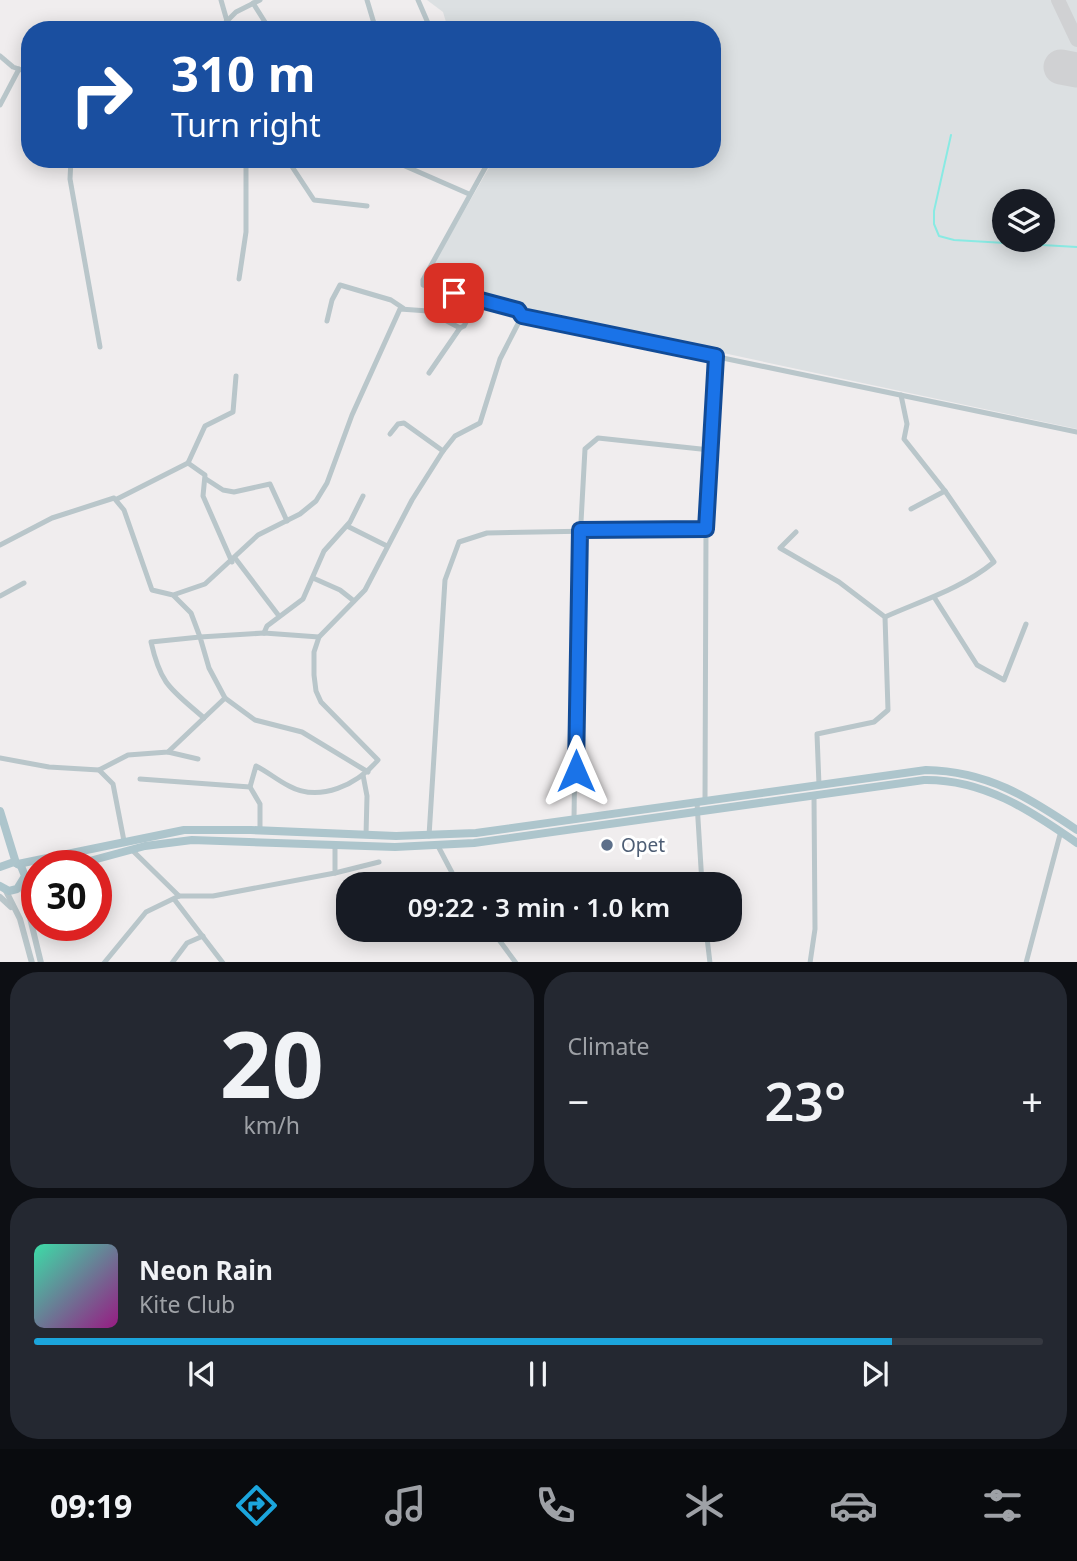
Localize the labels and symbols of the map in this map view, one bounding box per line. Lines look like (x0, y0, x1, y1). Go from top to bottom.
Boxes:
pin (424, 263, 484, 323)
position arrow (539, 734, 613, 808)
place label: Opet (621, 832, 665, 858)
marker: Opet (599, 837, 615, 853)
speed limit sign: 30 (21, 850, 112, 941)

